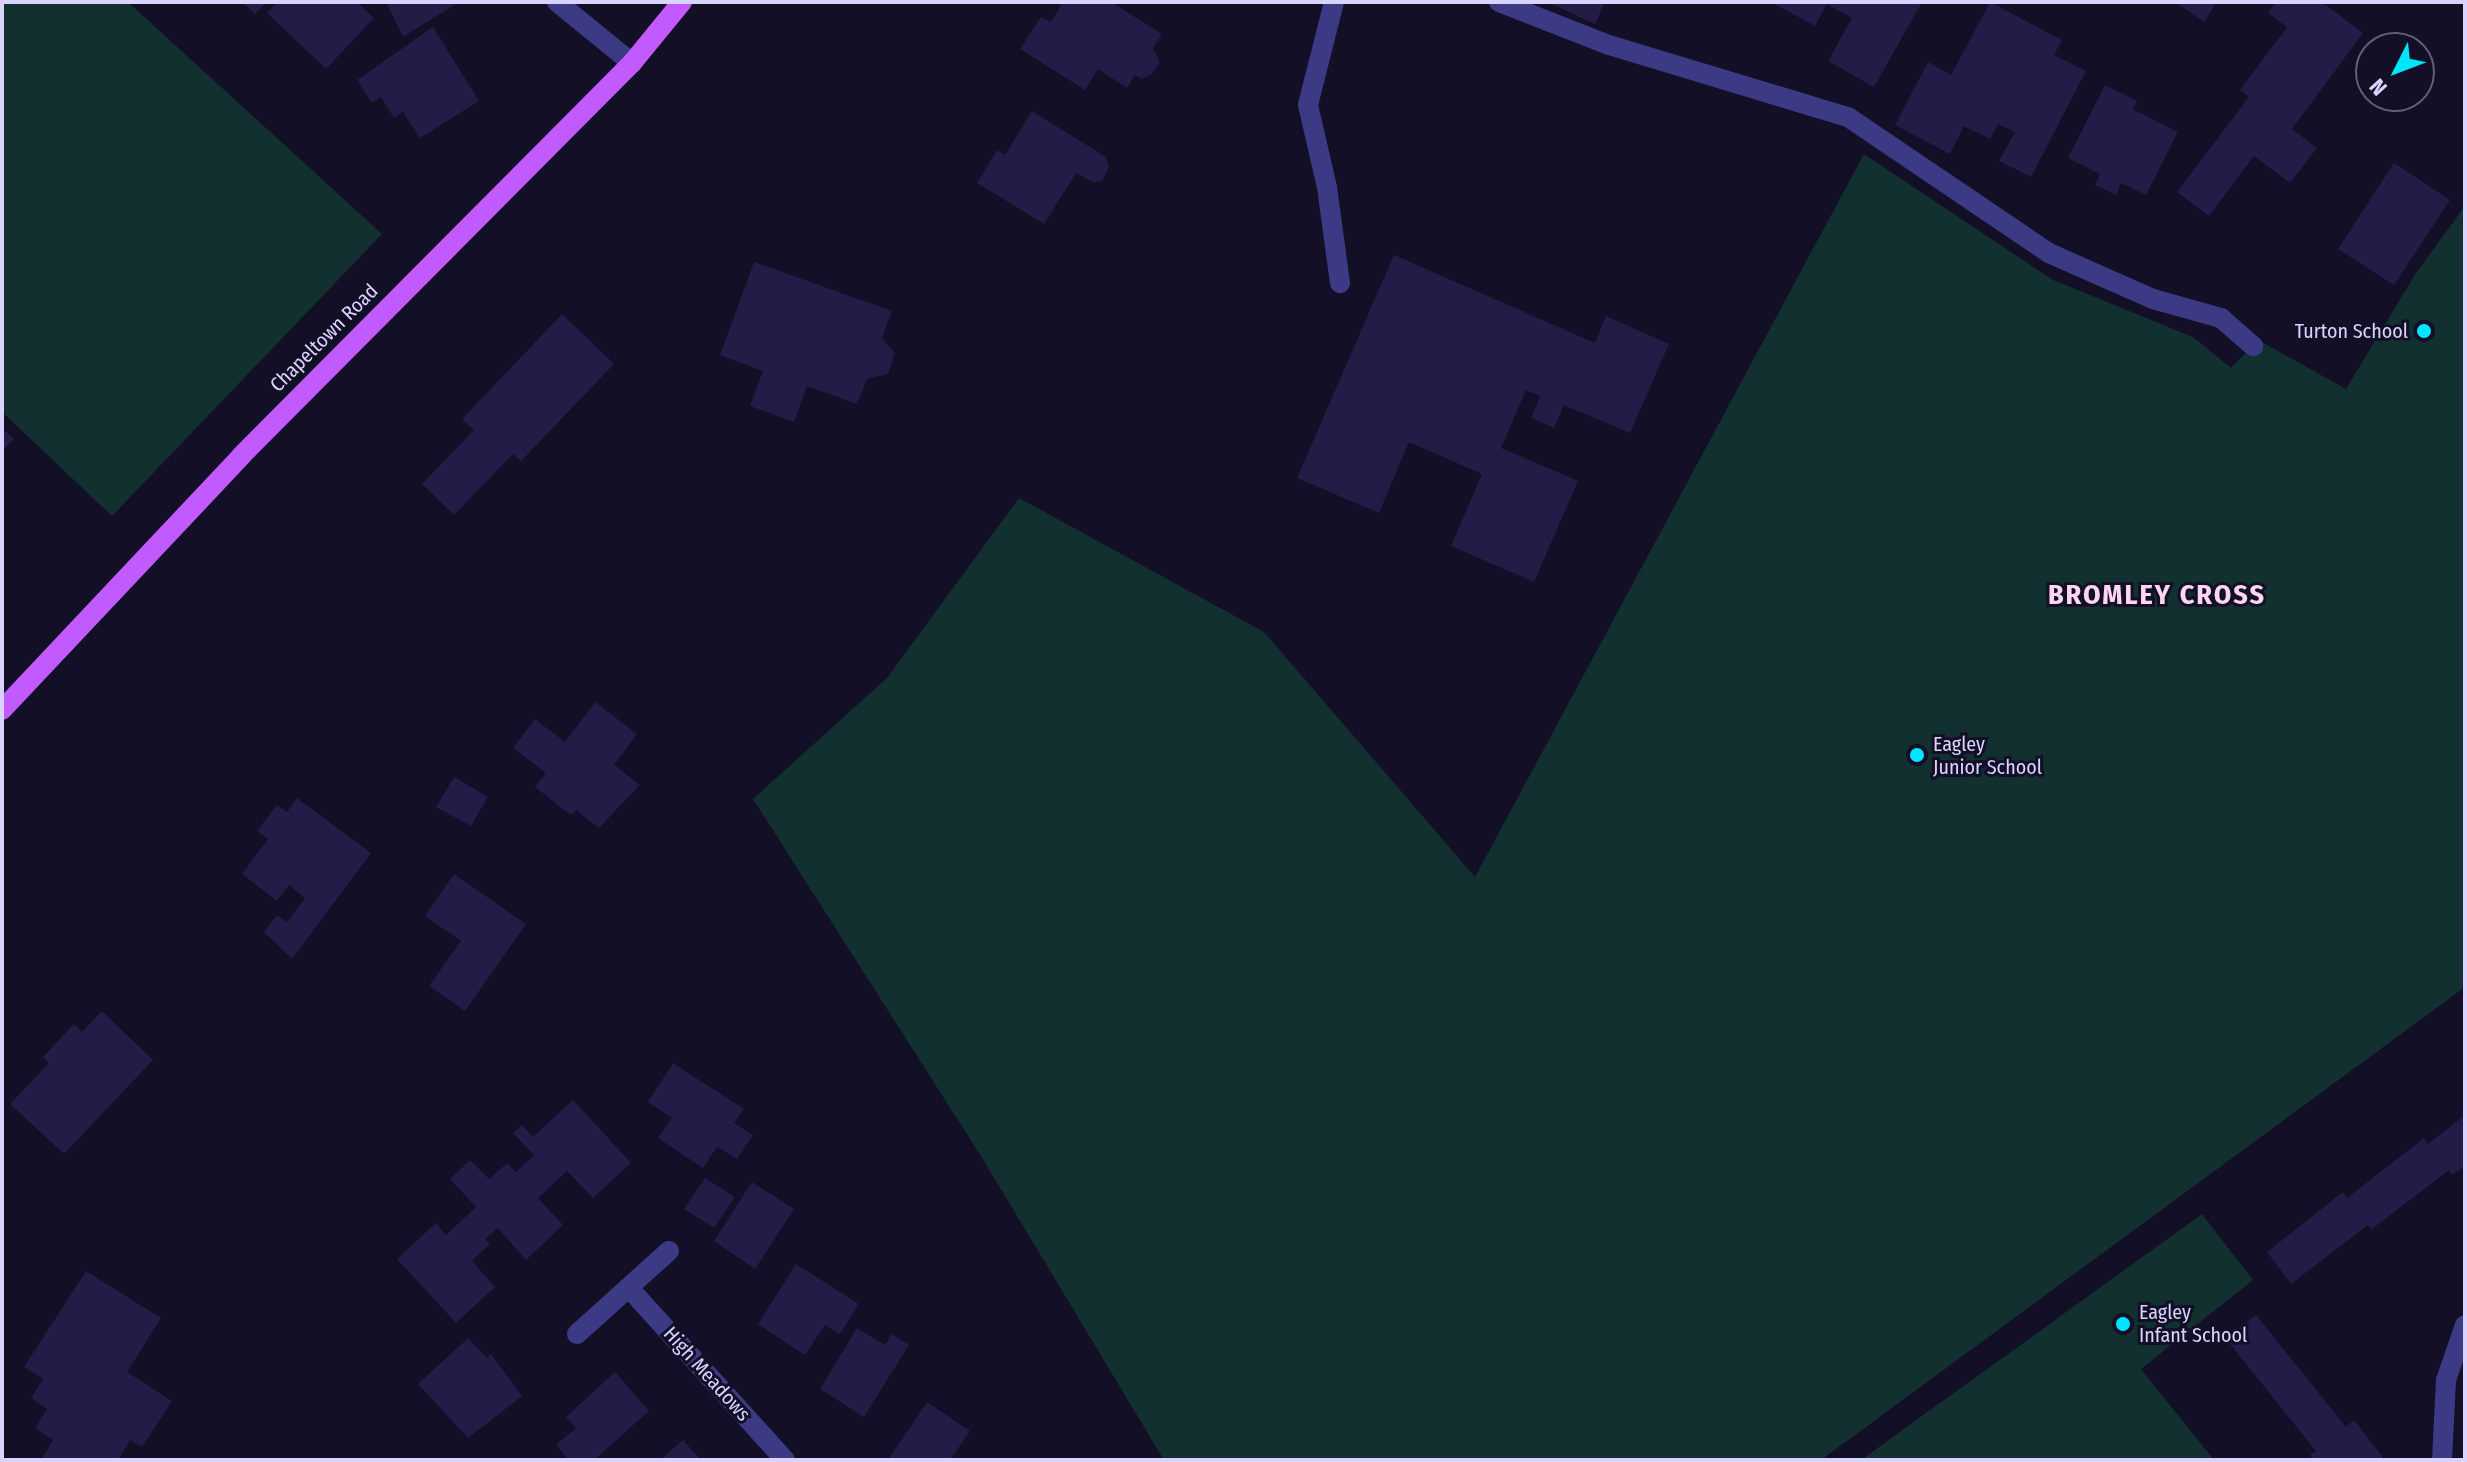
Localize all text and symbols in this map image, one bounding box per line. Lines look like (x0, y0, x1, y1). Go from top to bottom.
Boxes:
north arrow (2355, 32, 2435, 112)
text: N (2364, 73, 2393, 101)
street label: Chapeltown Road (265, 279, 383, 397)
place label: Turton School (2295, 319, 2408, 343)
marker: Turton School (2415, 322, 2433, 340)
district label: BROMLEY CROSS (2048, 578, 2266, 612)
place label: Eagley Junior School (1933, 732, 2042, 779)
marker: Eagley Junior School (1908, 746, 1926, 764)
place label: Eagley Infant School (2139, 1300, 2247, 1347)
marker: Eagley Infant School (2114, 1315, 2132, 1333)
street label: High Meadows (658, 1322, 756, 1426)

